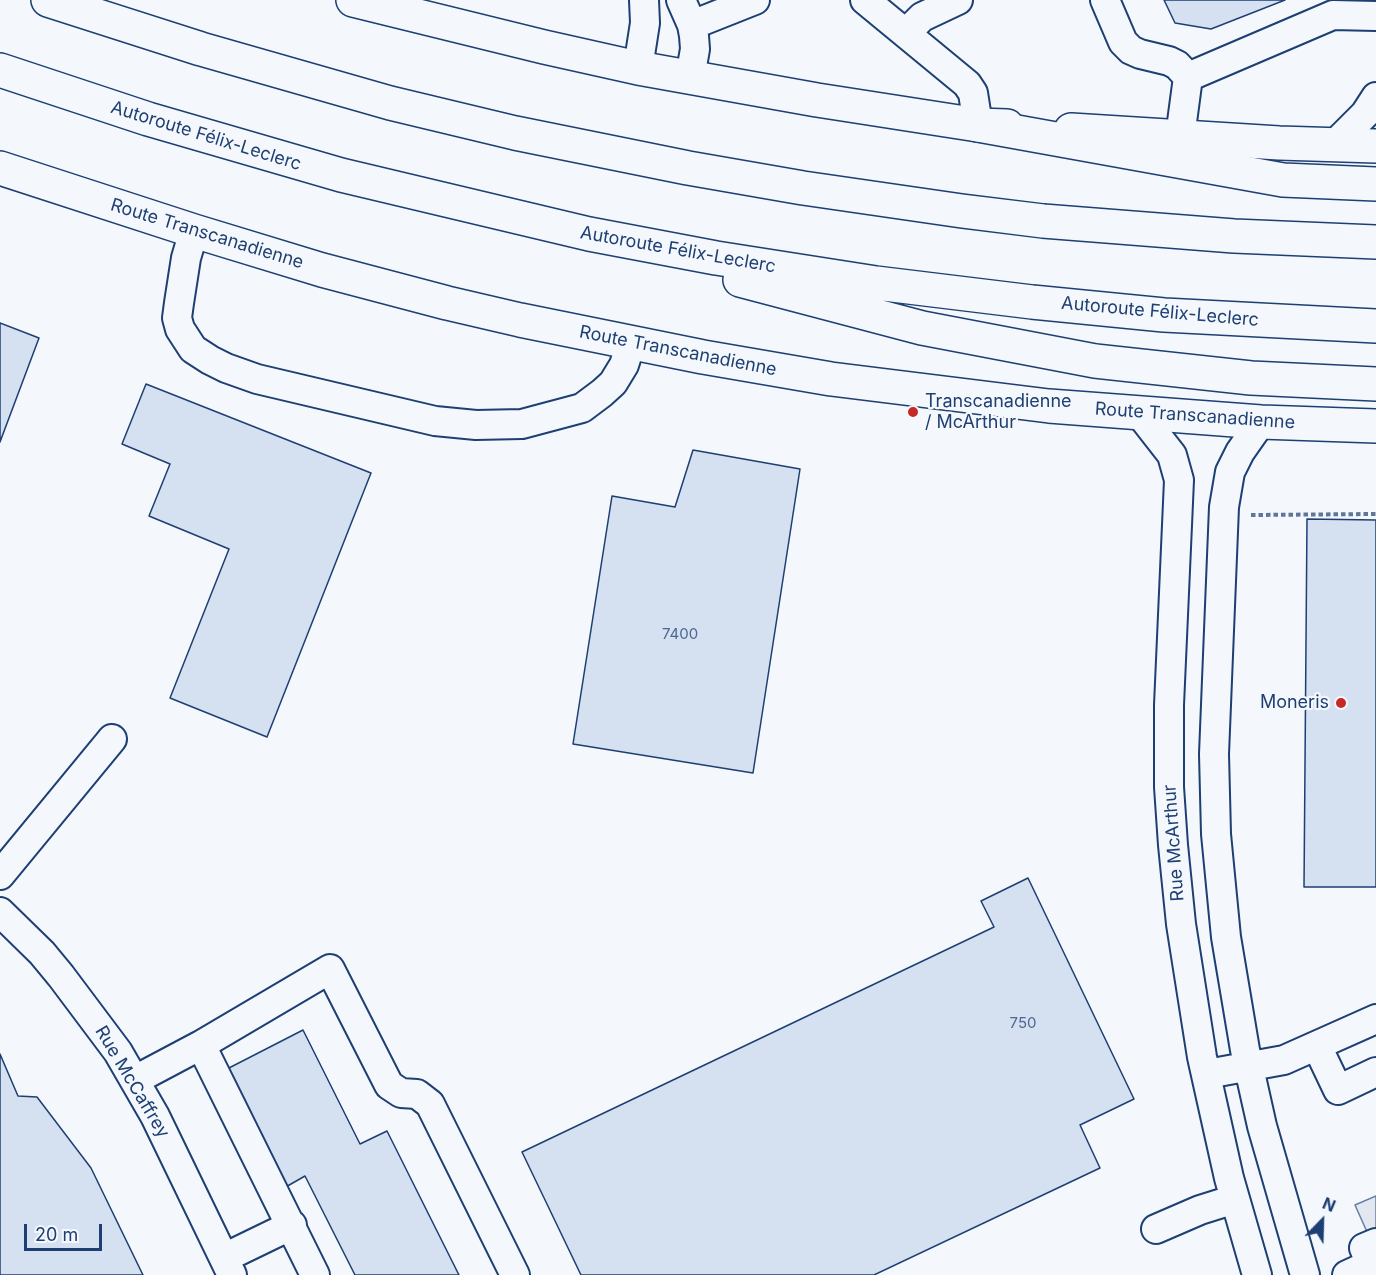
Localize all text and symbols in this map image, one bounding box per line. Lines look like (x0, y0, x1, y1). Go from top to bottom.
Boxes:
street label: Autoroute Félix-Leclerc (108, 97, 304, 175)
street label: Route Transcanadienne (108, 194, 306, 274)
street label: Autoroute Félix-Leclerc (579, 222, 777, 278)
street label: Autoroute Félix-Leclerc (1060, 293, 1260, 331)
street label: Route Transcanadienne (577, 321, 779, 381)
place label: Transcanadienne / McArthur (925, 391, 1072, 434)
street label: Route Transcanadienne (1094, 398, 1296, 434)
marker: Transcanadienne / McArthur (906, 405, 920, 419)
house number: 7400 (662, 625, 698, 643)
place label: Moneris (1260, 692, 1329, 714)
marker: Moneris (1334, 696, 1348, 710)
street label: Rue McArthur (1159, 784, 1189, 902)
house number: 750 (1010, 1014, 1036, 1032)
street label: Rue McCaffrey (90, 1022, 174, 1142)
north arrow (1292, 1191, 1352, 1251)
text: N (1320, 1193, 1339, 1216)
scale bar (27, 1212, 105, 1250)
text: 20 m (35, 1224, 78, 1245)

